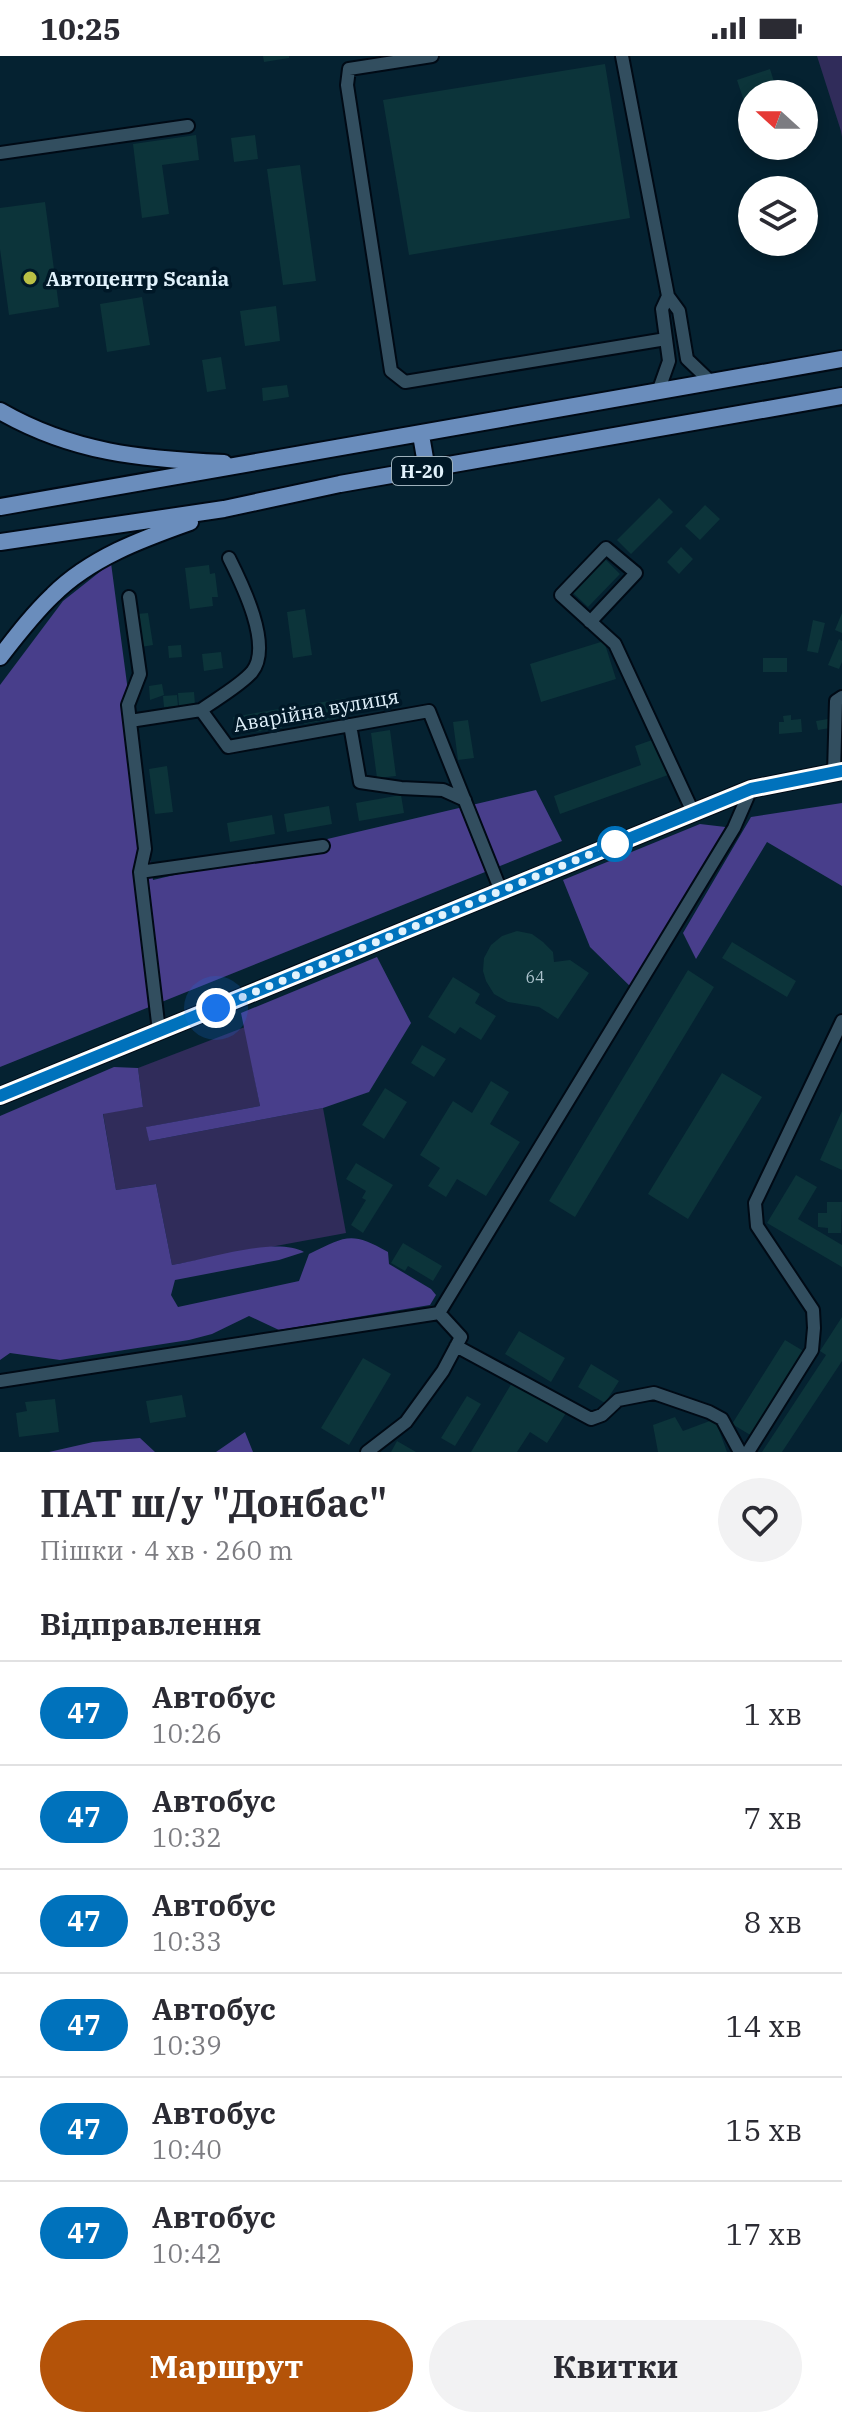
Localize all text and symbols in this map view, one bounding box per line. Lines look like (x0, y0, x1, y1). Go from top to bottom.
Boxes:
text: 10:25 (40, 9, 121, 48)
north arrow (738, 80, 818, 160)
map controls (738, 80, 818, 256)
button: layers (738, 176, 818, 256)
place label: Автоцентр Scania (46, 265, 229, 292)
marker: Автоцентр Scania (21, 269, 39, 287)
road number: Н-20 (392, 457, 452, 485)
street label: Аварійна вулиця (231, 682, 401, 738)
unlabelled marker (598, 827, 632, 861)
house number: 64 (525, 967, 545, 987)
your location (196, 988, 236, 1028)
text: ПАТ ш/у "Донбас" (40, 1478, 387, 1527)
button: heart (718, 1478, 802, 1562)
text: Пішки · 4 хв · 260 m (40, 1533, 293, 1567)
text: Відправлення (40, 1604, 261, 1643)
text: Автобус (152, 1677, 276, 1716)
text: 47 (67, 1694, 101, 1731)
text: 1 хв (743, 1694, 802, 1733)
text: 10:26 (152, 1716, 222, 1750)
text: Автобус (152, 1781, 276, 1820)
text: 47 (67, 1798, 101, 1835)
text: 7 хв (743, 1798, 802, 1837)
text: 10:32 (152, 1820, 222, 1854)
text: Автобус (152, 1885, 276, 1924)
text: 47 (67, 1902, 101, 1939)
text: 8 хв (743, 1902, 802, 1941)
text: 10:33 (152, 1924, 222, 1958)
text: Автобус (152, 1989, 276, 2028)
text: 47 (67, 2006, 101, 2043)
text: 14 хв (725, 2006, 802, 2045)
text: 10:39 (152, 2028, 222, 2062)
text: Автобус (152, 2093, 276, 2132)
text: 47 (67, 2110, 101, 2147)
text: 15 хв (725, 2110, 802, 2149)
text: 10:40 (152, 2132, 222, 2166)
text: Автобус (152, 2197, 276, 2236)
text: 47 (67, 2214, 101, 2251)
text: 17 хв (725, 2214, 802, 2253)
text: 10:42 (152, 2236, 222, 2270)
button: Маршрут (40, 2320, 413, 2412)
button: Квитки (429, 2320, 802, 2412)

